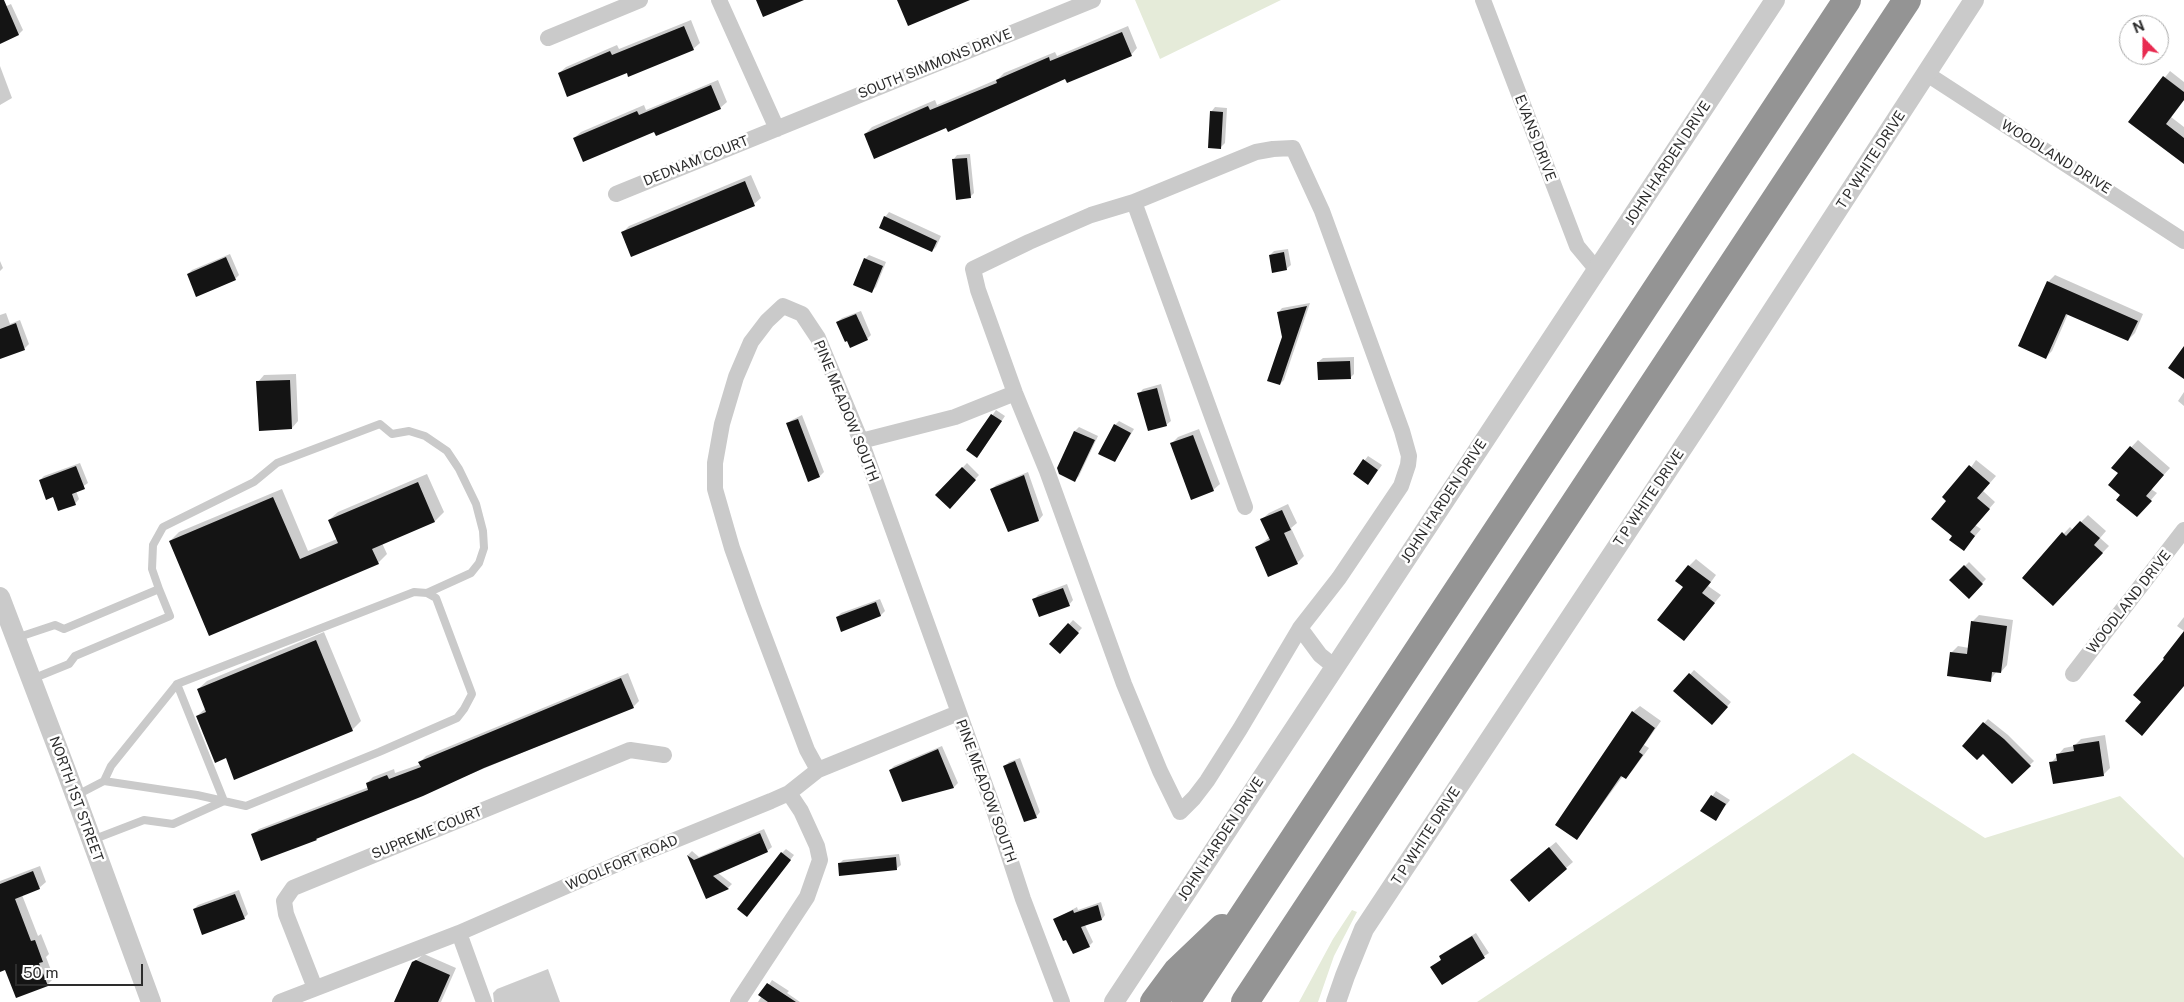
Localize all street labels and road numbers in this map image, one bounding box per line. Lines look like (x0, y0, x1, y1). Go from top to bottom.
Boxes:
street label: SOUTH SIMMONS DRIVE (856, 25, 1014, 103)
street label: EVANS DRIVE (1511, 92, 1559, 184)
street label: JOHN HARDEN DRIVE (1622, 98, 1714, 228)
street label: T P WHITE DRIVE (1833, 108, 1909, 212)
street label: WOODLAND DRIVE (1998, 116, 2114, 198)
street label: DEDNAM COURT (641, 132, 751, 190)
street label: PINE MEADOW SOUTH (810, 338, 882, 484)
street label: JOHN HARDEN DRIVE (1398, 436, 1490, 566)
street label: T P WHITE DRIVE (1610, 446, 1688, 550)
street label: WOODLAND DRIVE (2083, 547, 2175, 657)
street label: PINE MEADOW SOUTH (952, 717, 1020, 865)
street label: NORTH 1ST STREET (46, 734, 106, 864)
street label: JOHN HARDEN DRIVE (1175, 774, 1267, 904)
street label: T P WHITE DRIVE (1388, 784, 1464, 888)
street label: SUPREME COURT (369, 803, 485, 863)
street label: WOOLFORT ROAD (563, 832, 681, 894)

